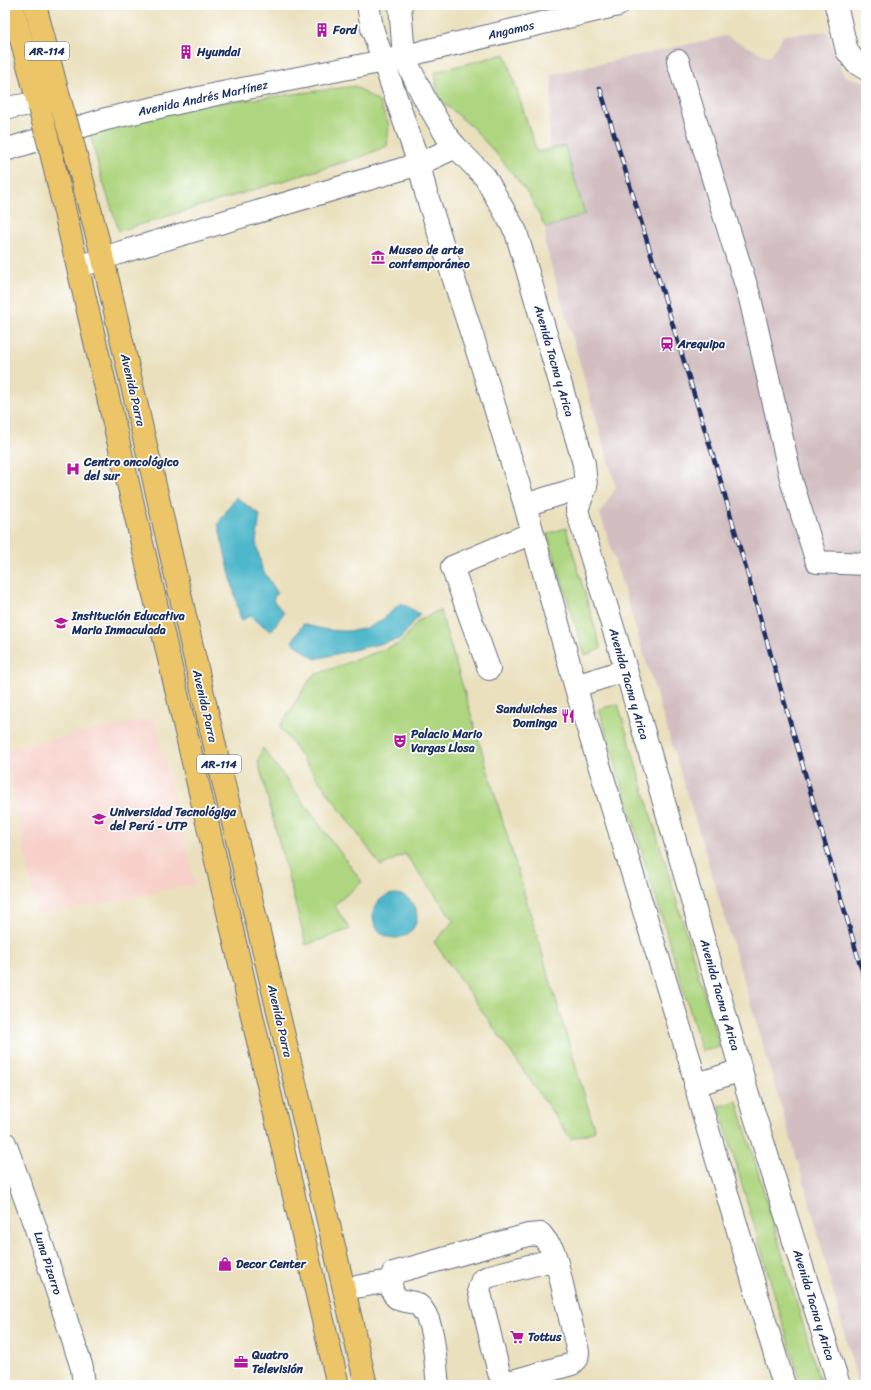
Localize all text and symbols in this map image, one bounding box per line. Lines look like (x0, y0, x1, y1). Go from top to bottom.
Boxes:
street label: Angamos (485, 14, 537, 46)
place label: Ford (332, 19, 359, 41)
building icon: Ford (314, 22, 330, 38)
place label: Hyundai (196, 41, 241, 63)
road number: AR-114 (25, 42, 69, 60)
building icon: Hyundai (178, 44, 194, 60)
street label: Avenida Andrés Martínez (135, 73, 270, 123)
place label: Museo de arte contemporáneo (388, 239, 471, 275)
museum icon: Museo de arte contemporáneo (370, 249, 386, 265)
street label: Avenida Tacna y Arica (527, 302, 580, 420)
place label: Arequipa (677, 333, 725, 355)
station icon: Arequipa (659, 336, 675, 352)
street label: Avenida Parra (114, 350, 152, 429)
place label: Centro oncológico del sur (83, 451, 179, 487)
hospital icon: Centro oncológico del sur (65, 461, 81, 477)
place label: Institución Educativa Maria Inmaculada (71, 605, 185, 641)
school or university icon: Institución Educativa Maria Inmaculada (53, 615, 69, 631)
street label: Avenida Tacna y Arica (602, 625, 655, 743)
street label: Avenida Parra (186, 666, 224, 745)
place label: Sandwiches Dominga (495, 698, 558, 734)
restaurant icon: Sandwiches Dominga (560, 708, 576, 724)
place label: Palacio Mario Vargas Llosa (411, 723, 483, 759)
theatre icon: Palacio Mario Vargas Llosa (392, 733, 408, 749)
road number: AR-114 (197, 755, 241, 773)
place label: Universidad Tecnológiga del Perú - UTP (110, 801, 237, 837)
school or university icon: Universidad Tecnológiga del Perú - UTP (91, 811, 107, 827)
street label: Avenida Tacna y Arica (693, 936, 746, 1054)
street label: Avenida Parra (261, 981, 299, 1060)
street label: Luna Pizarro (27, 1228, 69, 1298)
street label: Avenida Tacna y Arica (786, 1246, 841, 1363)
place label: Decor Center (236, 1253, 307, 1275)
shop icon: Decor Center (217, 1256, 233, 1272)
place label: Tottus (528, 1326, 562, 1348)
supermarket icon: Tottus (509, 1329, 525, 1345)
place label: Quatro Televisión (251, 1344, 304, 1380)
office icon: Quatro Televisión (233, 1354, 249, 1370)

